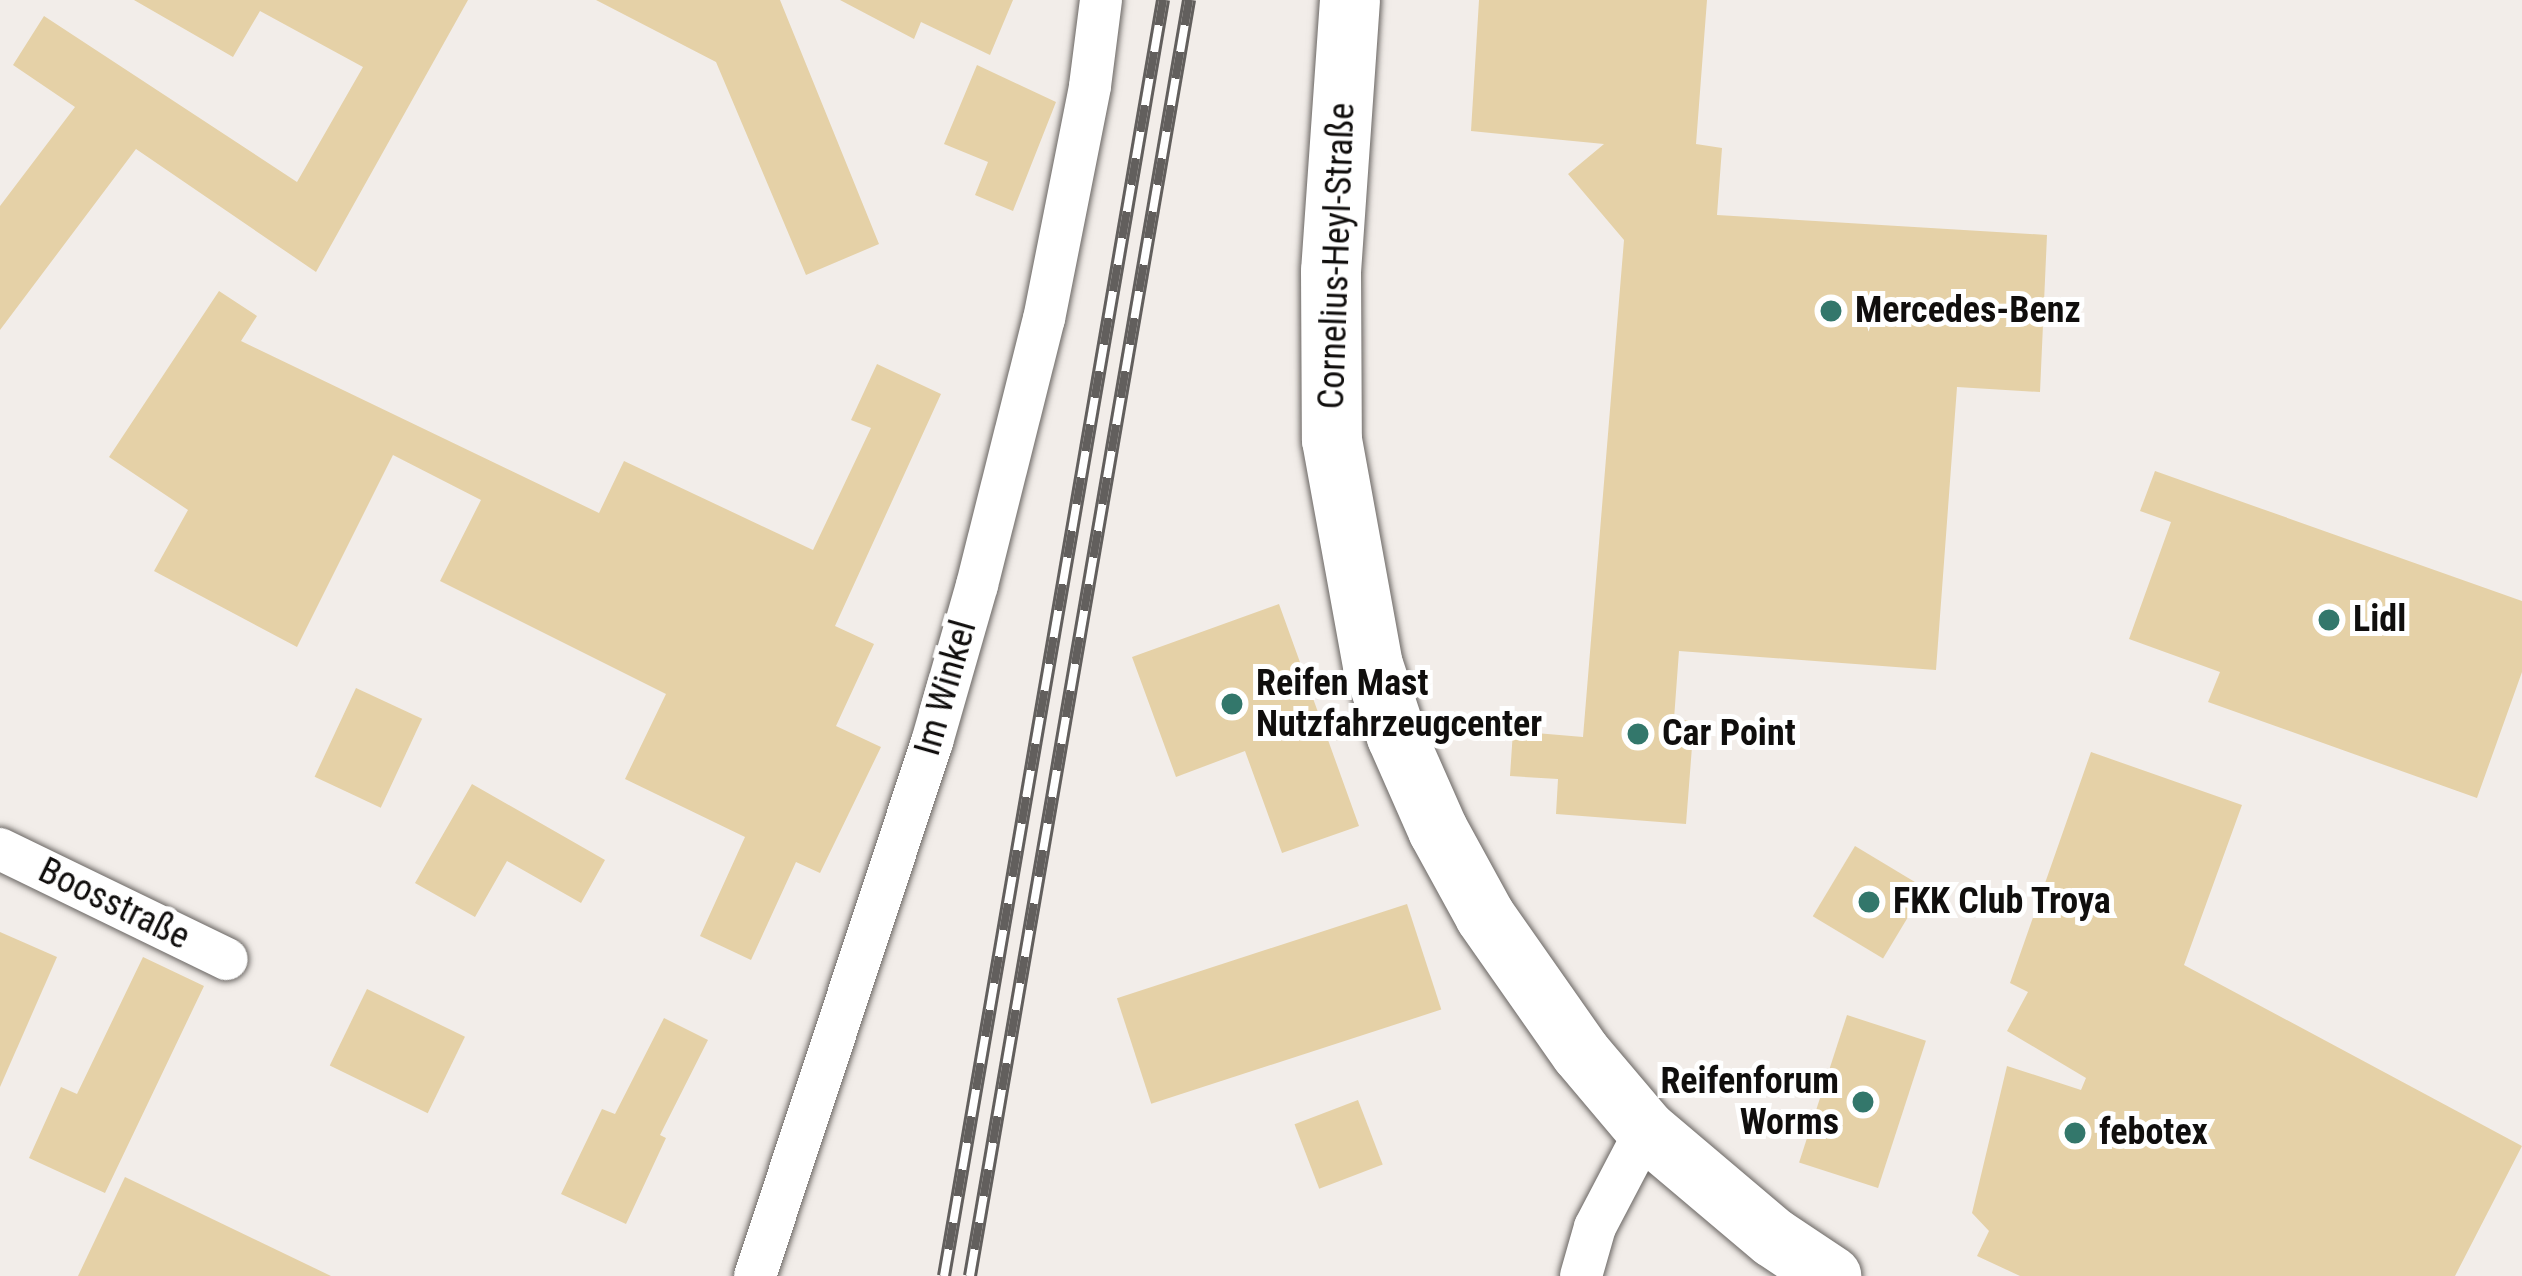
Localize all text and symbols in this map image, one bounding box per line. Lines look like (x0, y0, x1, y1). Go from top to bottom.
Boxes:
street label: Cornelius-Heyl-Straße (1310, 102, 1364, 410)
place label: Mercedes-Benz (1855, 289, 2081, 333)
marker: Mercedes-Benz (1818, 298, 1844, 324)
place label: Lidl (2353, 598, 2406, 642)
marker: Lidl (2316, 607, 2342, 633)
street label: Im Winkel (906, 615, 986, 761)
place label: Reifen Mast Nutzfahrzeugcenter (1256, 661, 1542, 746)
marker: Reifen Mast Nutzfahrzeugcenter (1219, 691, 1245, 717)
place label: Car Point (1662, 712, 1796, 756)
marker: Car Point (1625, 721, 1651, 747)
street label: Boosstraße (32, 849, 196, 959)
place label: FKK Club Troya (1893, 880, 2112, 924)
marker: FKK Club Troya (1856, 889, 1882, 915)
place label: Reifenforum Worms (1660, 1059, 1839, 1144)
marker: Reifenforum Worms (1850, 1089, 1876, 1115)
place label: febotex (2099, 1111, 2208, 1155)
marker: febotex (2062, 1120, 2088, 1146)

